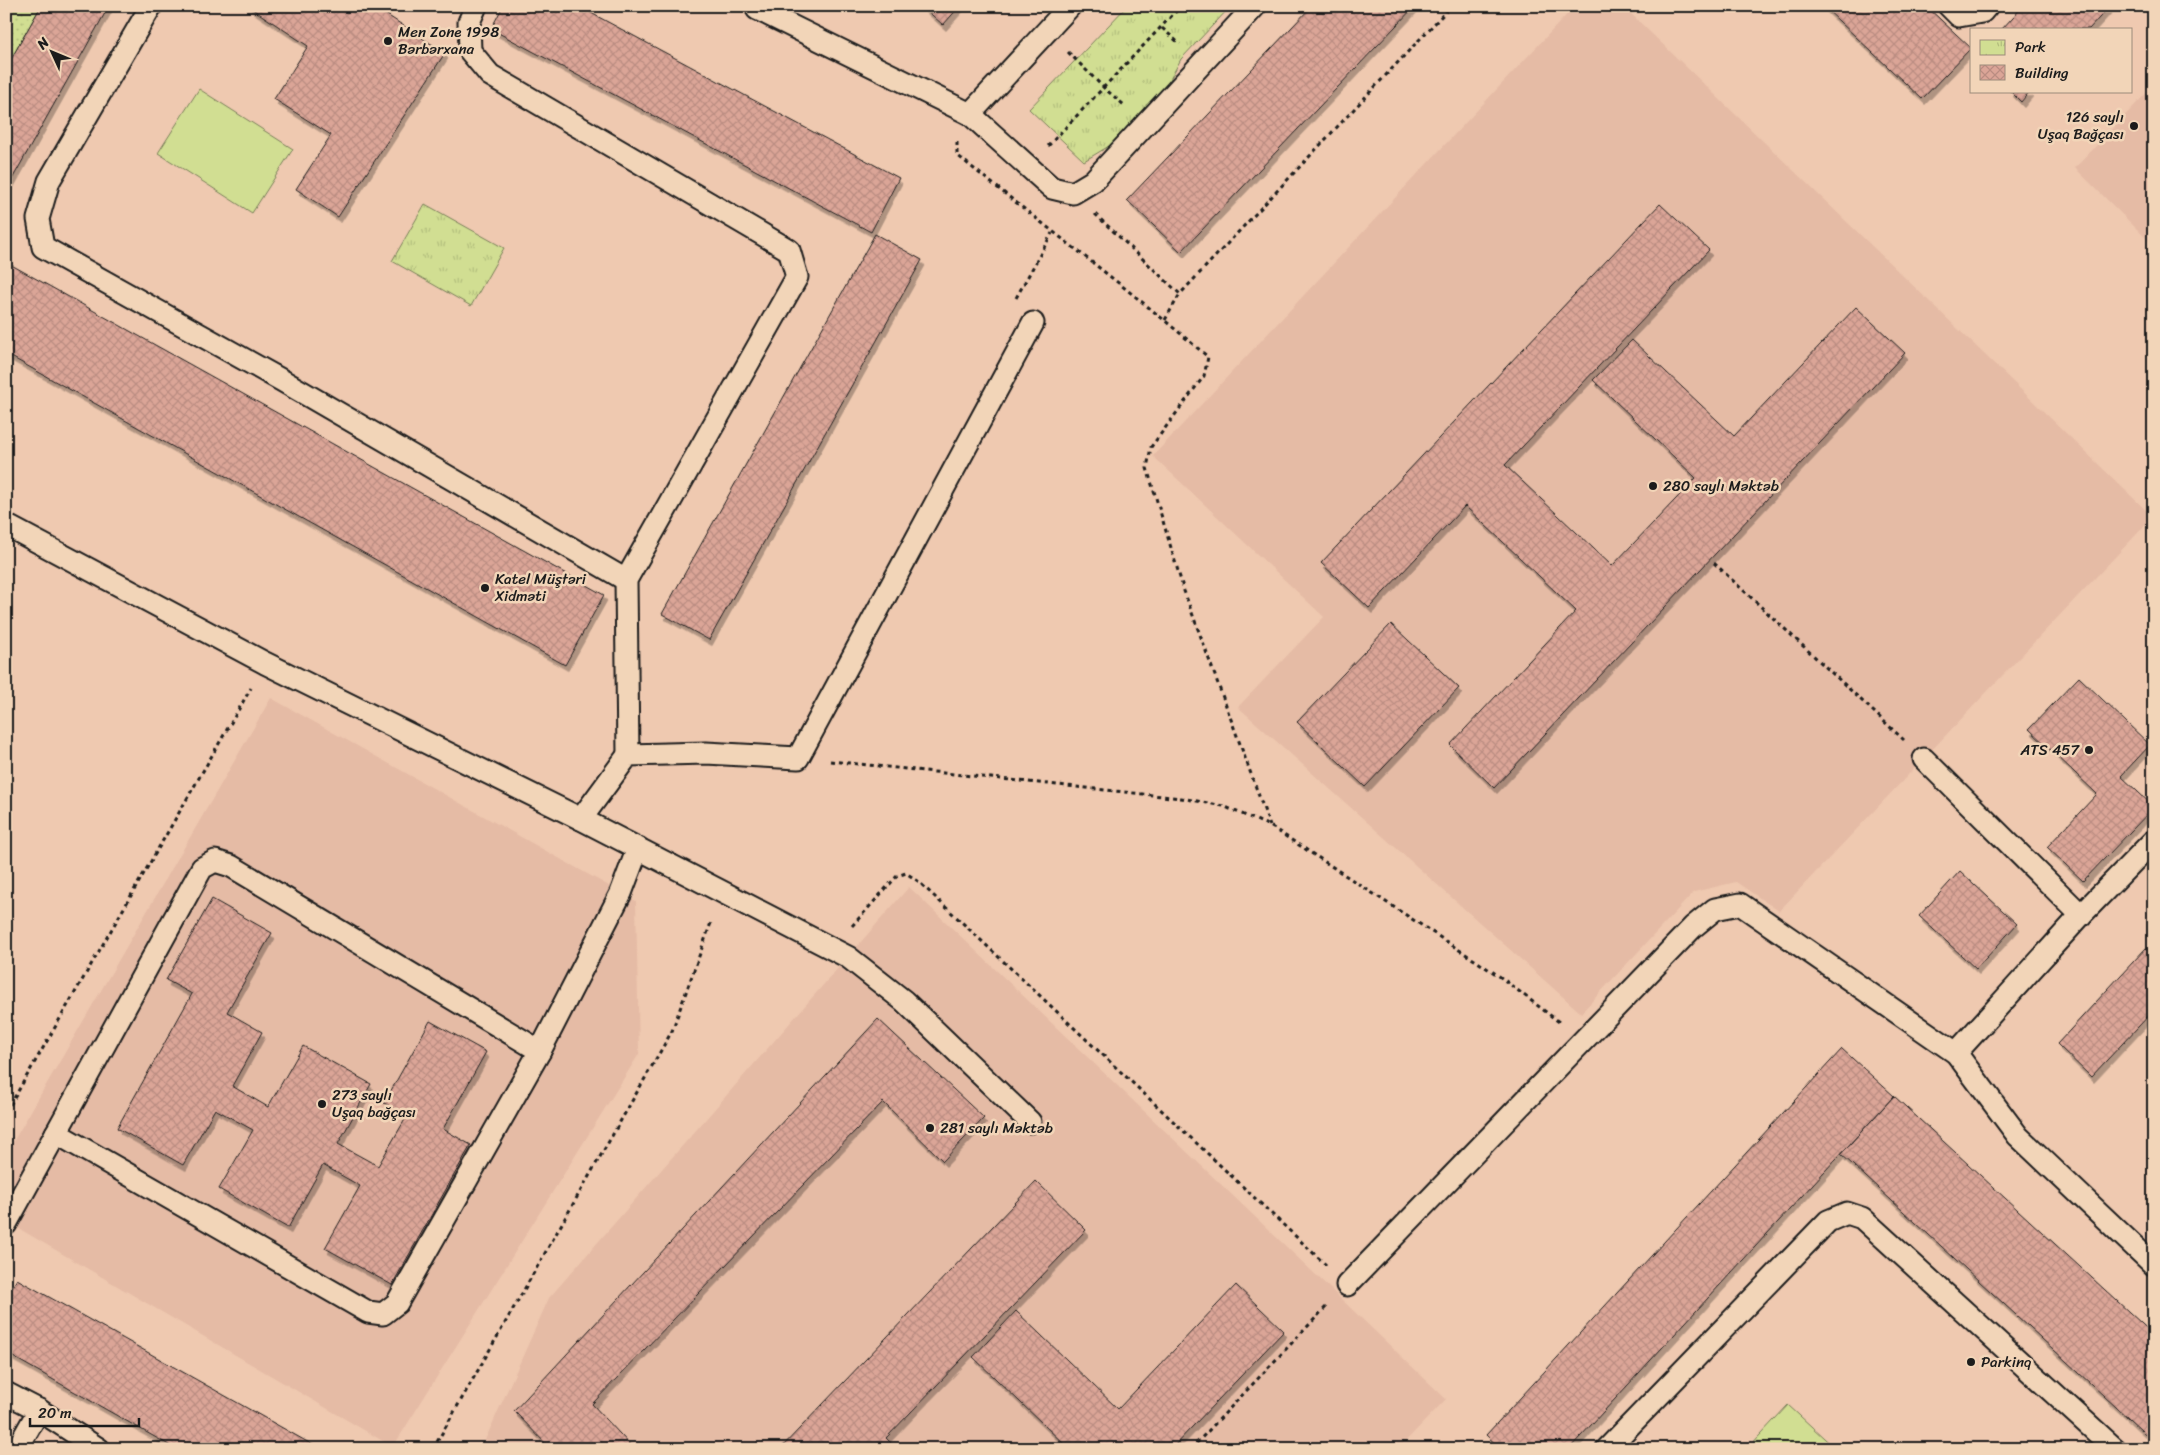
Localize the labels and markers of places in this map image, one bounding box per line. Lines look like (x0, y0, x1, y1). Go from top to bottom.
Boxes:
place label: Men Zone 1998 Bərbərxana (398, 19, 499, 62)
marker: Men Zone 1998 Bərbərxana (382, 35, 394, 47)
place label: 126 saylı Uşaq Bağçası (2038, 104, 2124, 147)
marker: 126 saylı Uşaq Bağçası (2128, 120, 2140, 132)
place label: 280 saylı Məktəb (1663, 473, 1779, 499)
marker: 280 saylı Məktəb (1647, 480, 1659, 492)
place label: Katel Müştəri Xidməti (494, 566, 587, 609)
marker: Katel Müştəri Xidməti (479, 582, 491, 594)
place label: ATS 457 (2019, 737, 2080, 763)
marker: ATS 457 (2083, 744, 2095, 756)
place label: 273 saylı Uşaq bağçası (332, 1082, 416, 1125)
marker: 273 saylı Uşaq bağçası (316, 1098, 328, 1110)
place label: 281 saylı Məktəb (940, 1115, 1053, 1141)
marker: 281 saylı Məktəb (924, 1122, 936, 1134)
place label: Parkinq (1981, 1349, 2032, 1375)
marker: Parkinq (1965, 1356, 1977, 1368)

